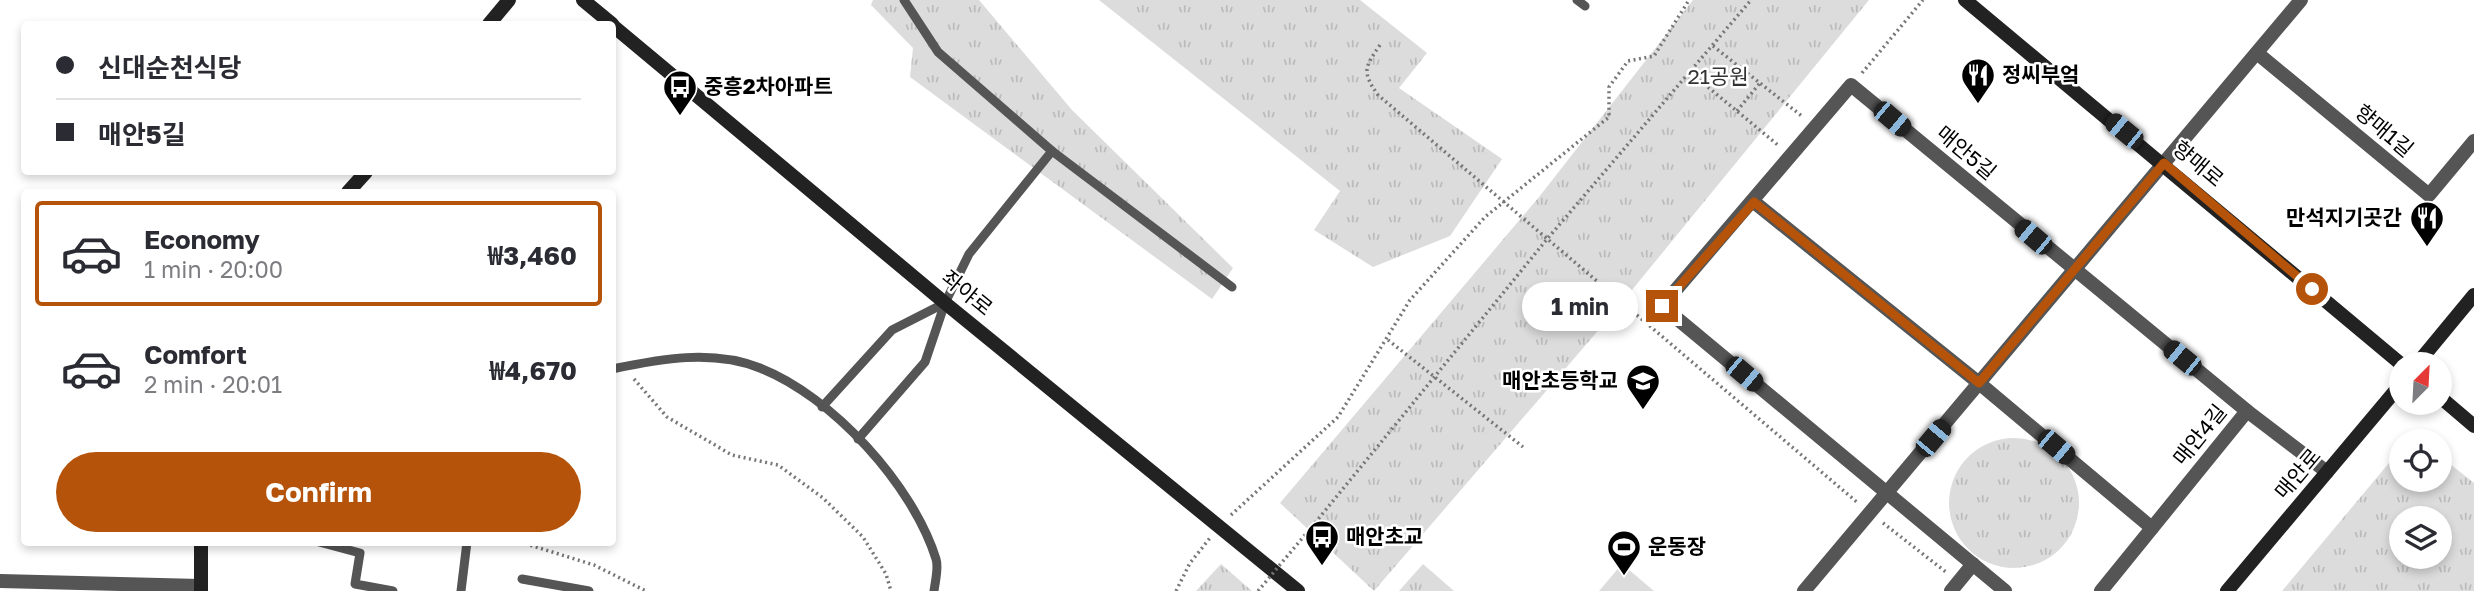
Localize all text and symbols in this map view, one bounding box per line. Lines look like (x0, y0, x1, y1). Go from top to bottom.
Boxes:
text: 신대순천식당 (98, 52, 242, 83)
restaurant icon: 정씨부엌 (1959, 56, 1997, 105)
place label: 정씨부엌 (2002, 61, 2079, 87)
park label: 21공원 (1687, 63, 1749, 89)
bus stop icon: 중흥2차아파트 (661, 68, 699, 117)
place label: 중흥2차아파트 (704, 73, 833, 99)
car (1870, 97, 1915, 141)
street label: 향매1길 (2350, 98, 2419, 162)
car (2102, 110, 2147, 152)
text: 매안5길 (98, 119, 186, 150)
street label: 매안5길 (1931, 120, 2002, 185)
street label: 향매로 (2168, 135, 2229, 192)
restaurant icon: 만석지기곳간 (2408, 199, 2446, 248)
place label: 만석지기곳간 (2286, 204, 2402, 230)
car (2011, 215, 2056, 259)
icon: car (60, 222, 123, 285)
text: Economy (144, 224, 260, 255)
text: ₩3,460 (488, 240, 577, 271)
text: 1 min · 20:00 (144, 255, 283, 283)
street label: 좌야로 (937, 264, 998, 321)
route start (2296, 273, 2328, 305)
callout: 1 min (1522, 282, 1638, 330)
route end (1646, 290, 1678, 322)
text: 1 min (1551, 292, 1609, 320)
icon: car (60, 337, 123, 400)
car (2160, 337, 2205, 379)
text: Comfort (144, 339, 247, 370)
car (1722, 352, 1767, 396)
north arrow (2389, 352, 2452, 415)
map controls (2389, 352, 2452, 569)
text: ₩4,670 (490, 355, 577, 386)
school or university icon: 매안초등학교 (1624, 362, 1662, 411)
place label: 매안초등학교 (1502, 367, 1618, 393)
text: 2 min · 20:01 (144, 370, 282, 398)
street label: 매안4길 (2167, 399, 2232, 470)
car (1912, 415, 1955, 461)
car (2034, 425, 2079, 469)
button: locate (2389, 429, 2452, 492)
street label: 매안로 (2269, 443, 2326, 504)
button: Confirm (56, 452, 581, 532)
button: layers (2389, 506, 2452, 569)
bus stop icon: 매안초교 (1303, 518, 1341, 567)
place label: 매안초교 (1346, 523, 1423, 549)
sports icon: 운동장 (1605, 528, 1643, 577)
place label: 운동장 (1648, 533, 1706, 559)

